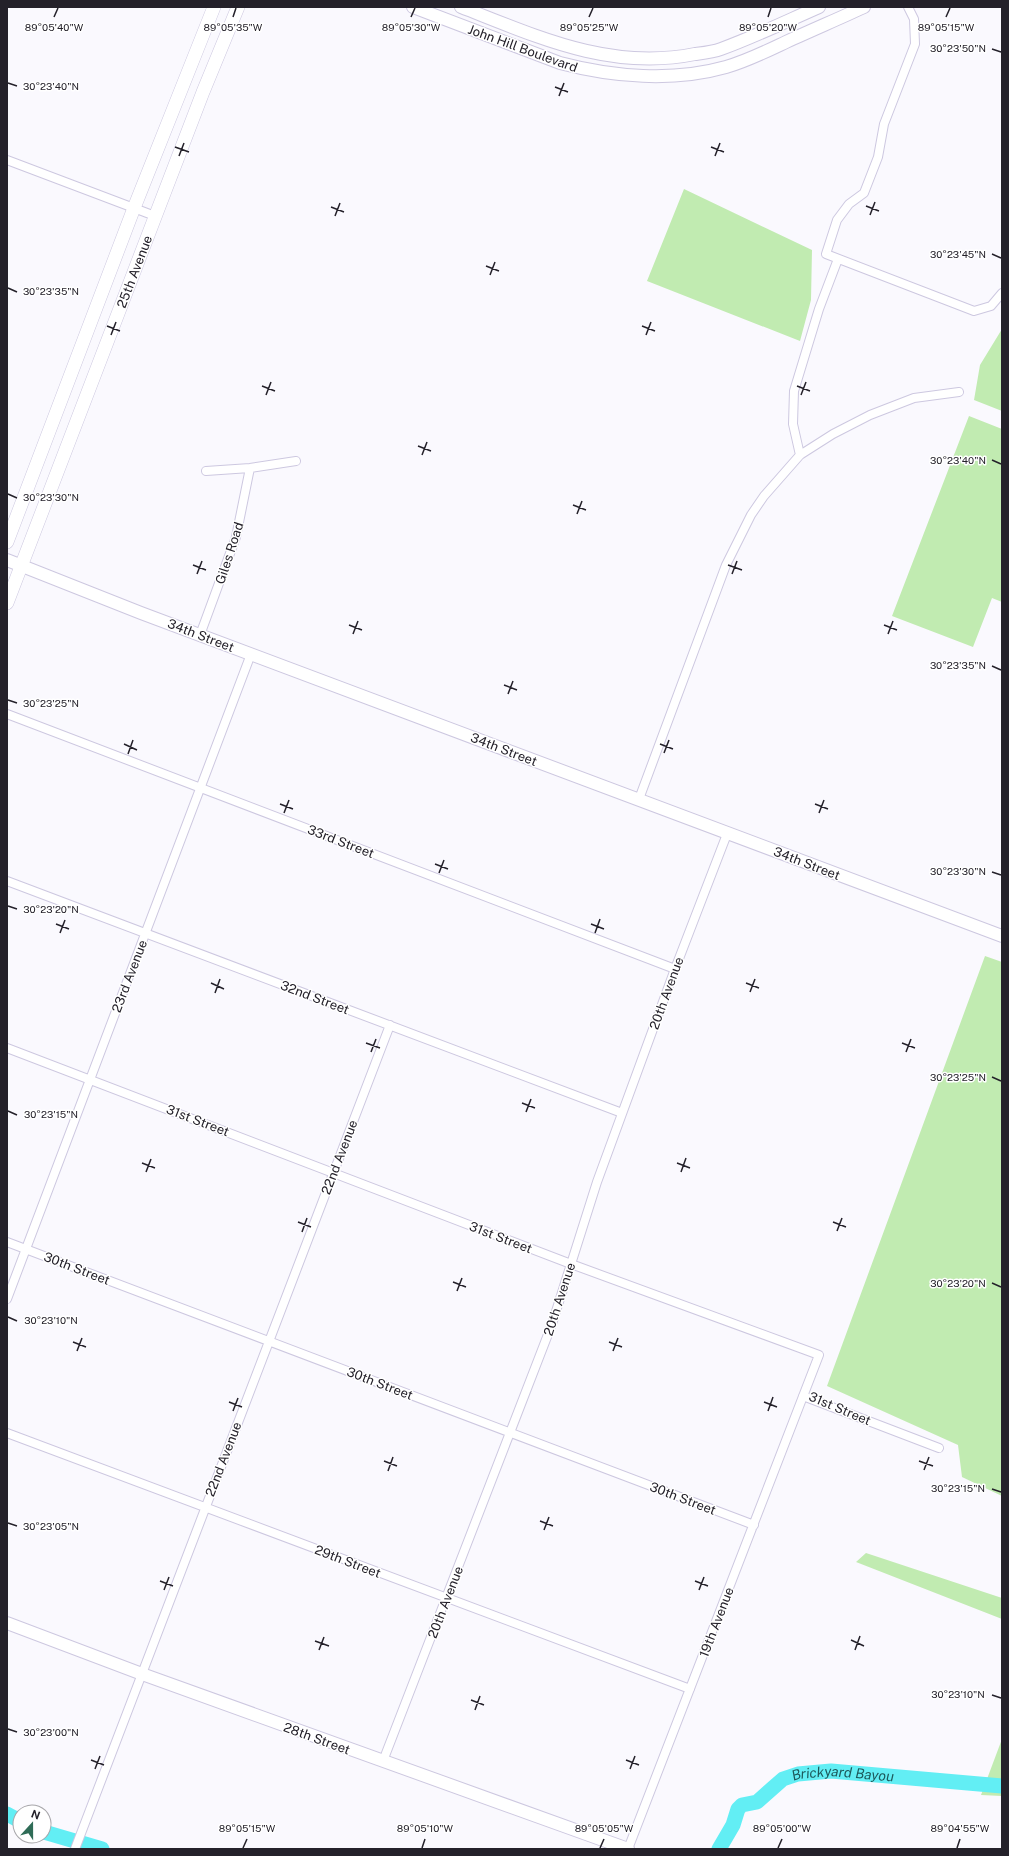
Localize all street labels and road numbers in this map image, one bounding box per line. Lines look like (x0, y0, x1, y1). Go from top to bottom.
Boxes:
street label: John Hill Boulevard (466, 22, 580, 75)
street label: 25th Avenue (114, 233, 155, 310)
street label: Giles Road (212, 520, 247, 586)
street label: 34th Street (165, 616, 236, 655)
street label: 34th Street (468, 730, 539, 769)
street label: 33rd Street (305, 822, 376, 861)
street label: 34th Street (771, 844, 842, 883)
street label: 23rd Avenue (109, 938, 150, 1015)
street label: 20th Avenue (646, 955, 687, 1031)
street label: 32nd Street (278, 978, 351, 1017)
street label: 31st Street (164, 1102, 231, 1139)
street label: 22nd Avenue (318, 1118, 361, 1197)
street label: 31st Street (467, 1219, 534, 1256)
street label: 30th Street (42, 1249, 112, 1288)
street label: 20th Avenue (541, 1261, 578, 1338)
street label: 30th Street (345, 1364, 415, 1403)
street label: 31st Street (806, 1389, 873, 1428)
street label: 22nd Avenue (202, 1420, 245, 1499)
street label: 30th Street (648, 1479, 718, 1518)
street label: 29th Street (313, 1542, 383, 1581)
street label: 20th Avenue (425, 1564, 466, 1640)
street label: 19th Avenue (696, 1585, 737, 1659)
street label: 28th Street (281, 1719, 352, 1757)

